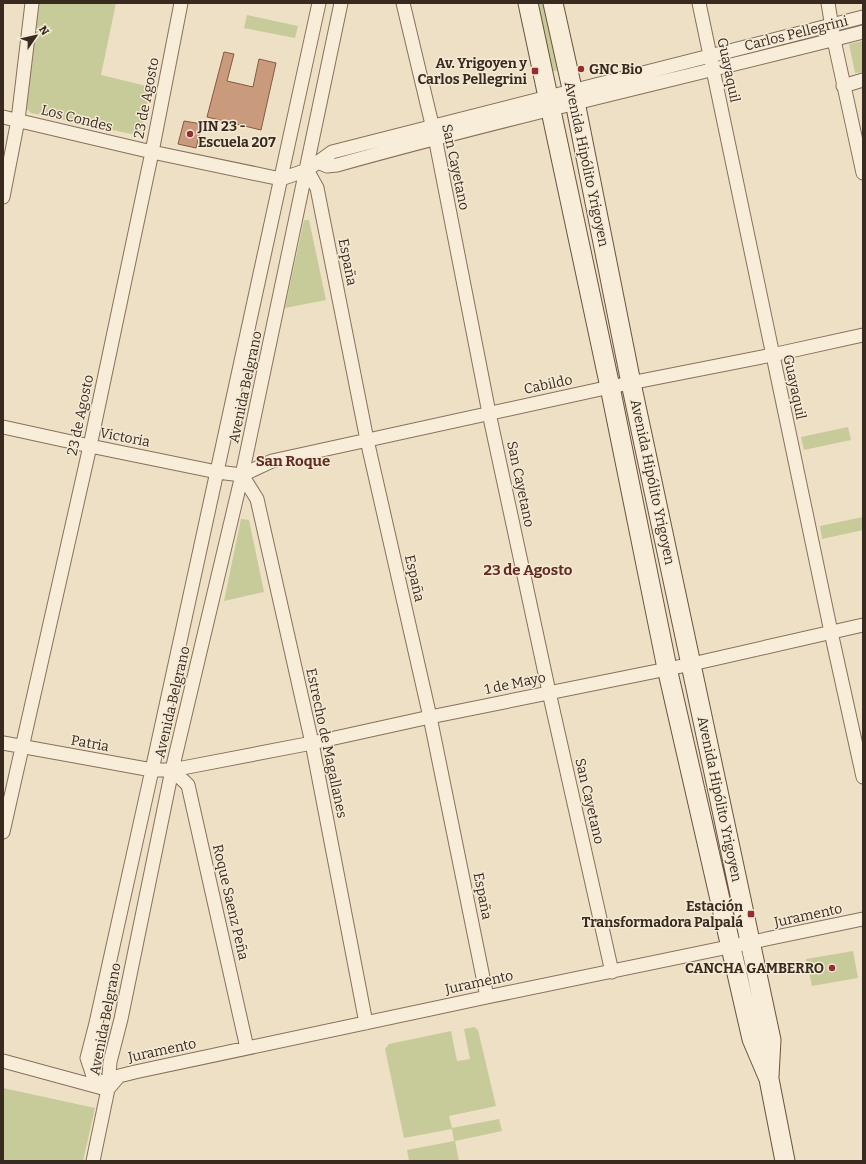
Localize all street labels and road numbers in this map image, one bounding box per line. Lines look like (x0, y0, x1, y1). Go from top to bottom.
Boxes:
street label: Carlos Pellegrini (743, 12, 850, 55)
street label: Guayaquil (713, 36, 744, 104)
street label: 23 de Agosto (130, 56, 163, 140)
street label: Avenida Hipólito Yrigoyen (561, 80, 612, 249)
street label: Los Condes (39, 101, 115, 136)
street label: San Cayetano (438, 122, 473, 212)
street label: España (335, 237, 360, 287)
street label: Avenida Belgrano (225, 330, 266, 445)
street label: Guayaquil (779, 353, 810, 421)
street label: Cabildo (522, 371, 574, 398)
street label: 23 de Agosto (64, 373, 97, 457)
street label: Avenida Hipólito Yrigoyen (627, 398, 678, 567)
street label: Victoria (98, 424, 152, 451)
street label: San Cayetano (503, 439, 538, 529)
street label: España (401, 553, 428, 604)
street label: Avenida Belgrano (151, 645, 194, 760)
street label: Estrecho de Magallanes (302, 667, 351, 820)
street label: 1 de Mayo (483, 669, 547, 698)
street label: Avenida Hipólito Yrigoyen (694, 715, 745, 884)
street label: Patria (70, 732, 111, 755)
street label: San Cayetano (571, 757, 608, 846)
street label: Roque Saenz Peña (209, 843, 252, 962)
street label: España (470, 871, 495, 921)
street label: Juramento (771, 900, 844, 931)
street label: Avenida Belgrano (86, 961, 125, 1077)
street label: Juramento (442, 967, 515, 998)
street label: Juramento (125, 1035, 198, 1066)

